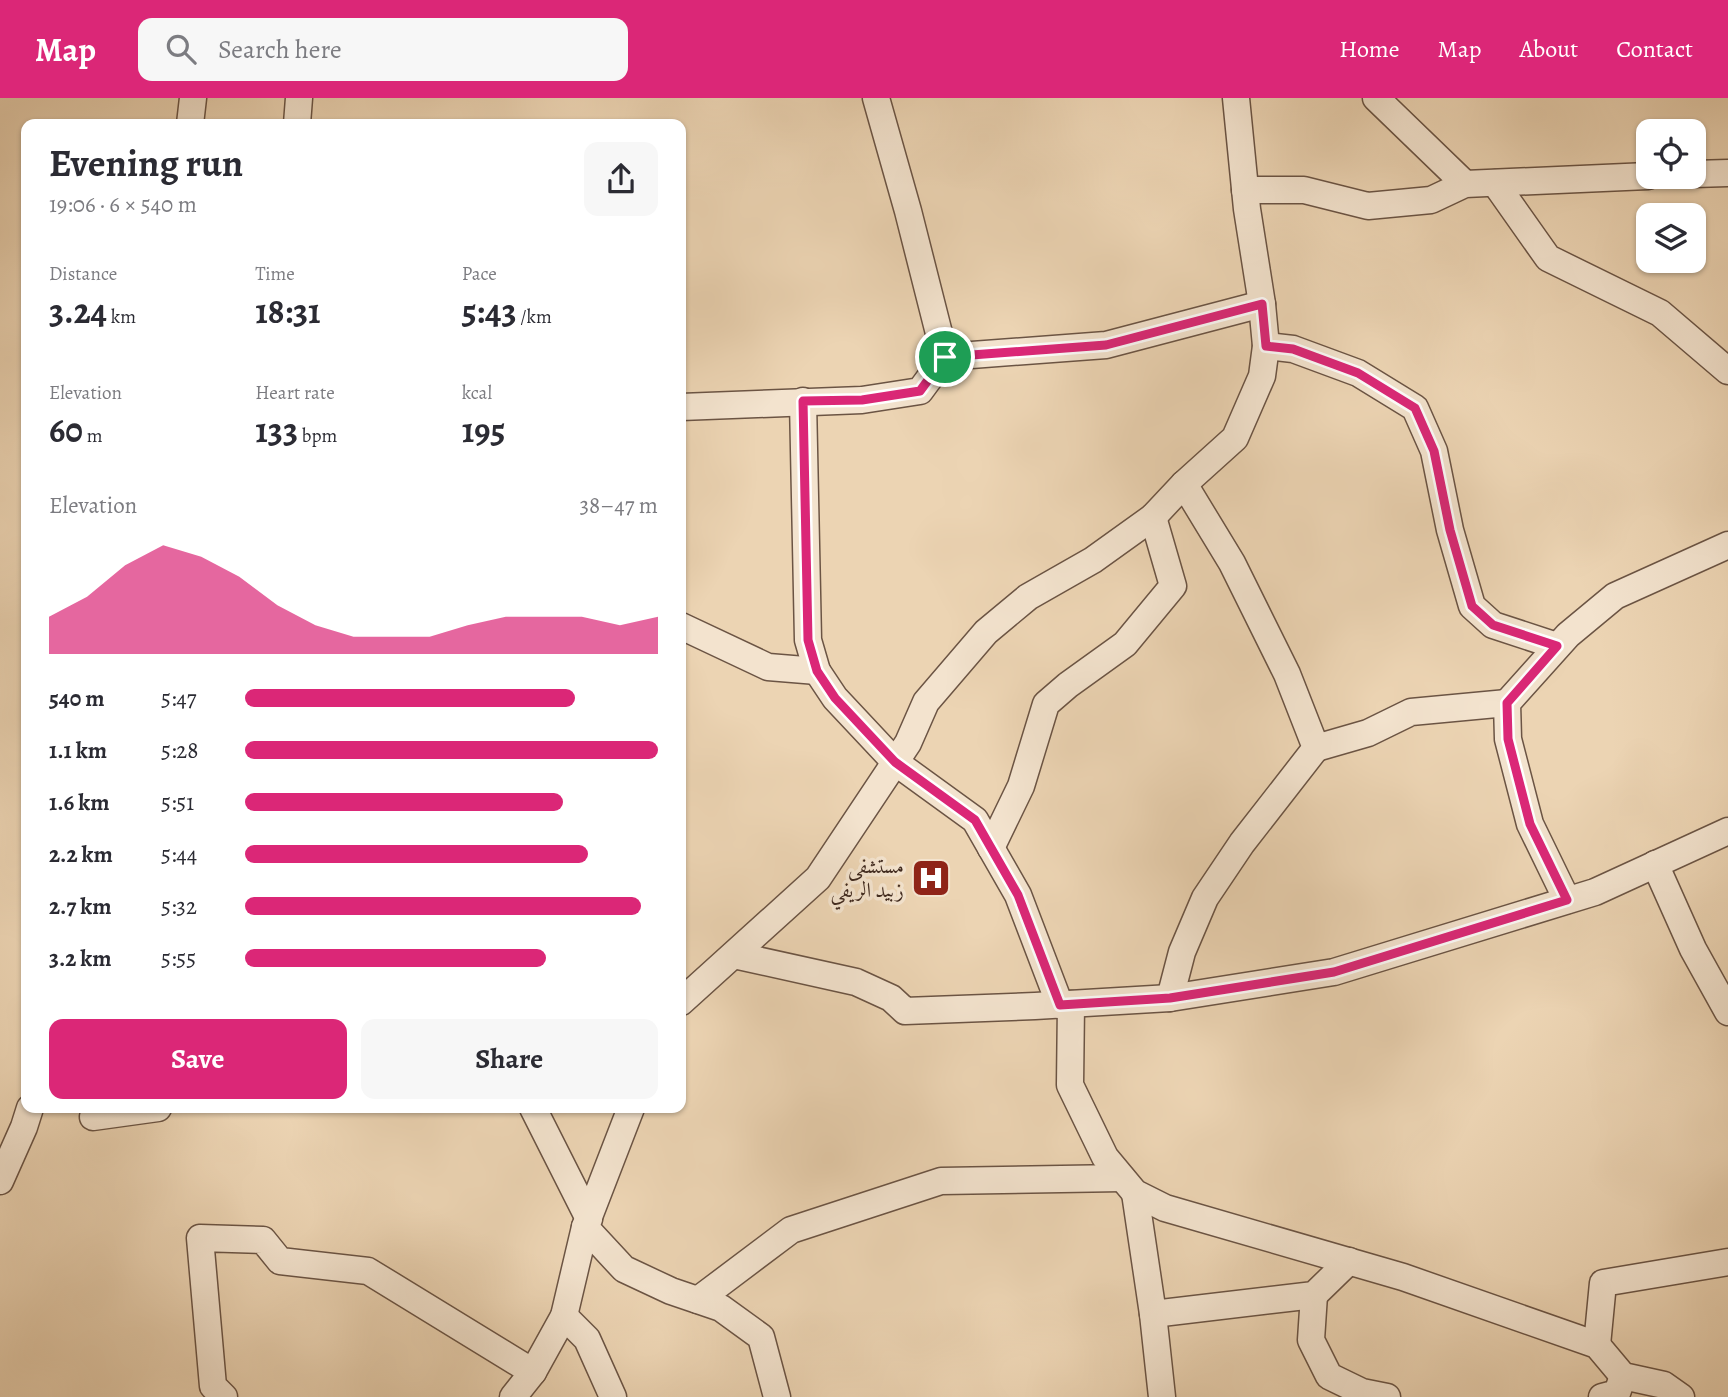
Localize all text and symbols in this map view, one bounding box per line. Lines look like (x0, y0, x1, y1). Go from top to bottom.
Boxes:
search box (138, 18, 628, 81)
text: Map (35, 27, 96, 72)
icon: search (162, 30, 200, 68)
text: Search here (218, 32, 342, 67)
text: Home (1339, 33, 1400, 65)
text: Map (1438, 33, 1482, 65)
text: About (1520, 33, 1578, 65)
text: Contact (1616, 33, 1693, 65)
map controls (1636, 119, 1706, 273)
button: locate (1636, 119, 1706, 189)
text: Evening run (49, 137, 243, 189)
button: share (584, 142, 658, 216)
text: 19:06 · 6 × 540 m (49, 189, 197, 220)
button: layers (1636, 203, 1706, 273)
text: Distance (49, 261, 117, 287)
text: Time (255, 261, 295, 287)
text: Pace (462, 261, 497, 287)
text: 3.24 (49, 287, 107, 335)
text: 18:31 (255, 287, 321, 335)
text: 5:43 (462, 287, 516, 335)
text: km (107, 304, 136, 330)
text: /km (516, 304, 552, 330)
pin (915, 327, 975, 387)
icon: arrive (926, 338, 964, 376)
text: Elevation (49, 380, 122, 406)
text: Heart rate (255, 380, 335, 406)
text: kcal (462, 380, 492, 406)
text: 60 (49, 406, 83, 454)
text: 133 (255, 406, 298, 454)
text: 195 (462, 406, 505, 454)
text: m (83, 423, 103, 449)
text: bpm (298, 423, 337, 449)
text: Elevation (49, 490, 137, 521)
text: 38–47 m (580, 490, 658, 521)
text: 540 m (49, 683, 104, 714)
text: 5:47 (161, 683, 196, 714)
text: 1.1 km (49, 735, 107, 766)
text: 5:28 (161, 735, 198, 766)
text: 1.6 km (49, 787, 109, 818)
text: 5:51 (161, 787, 194, 818)
text: 2.2 km (49, 839, 113, 870)
text: 5:44 (161, 839, 197, 870)
place label: مستشفى زبيد الريفي (830, 852, 904, 910)
hospital icon: مستشفى زبيد الريفي (910, 857, 952, 899)
text: 2.7 km (49, 891, 111, 922)
text: 5:32 (161, 891, 197, 922)
text: 3.2 km (49, 943, 112, 974)
text: 5:55 (161, 943, 196, 974)
button: Save (49, 1019, 347, 1099)
button: Share (361, 1019, 658, 1099)

